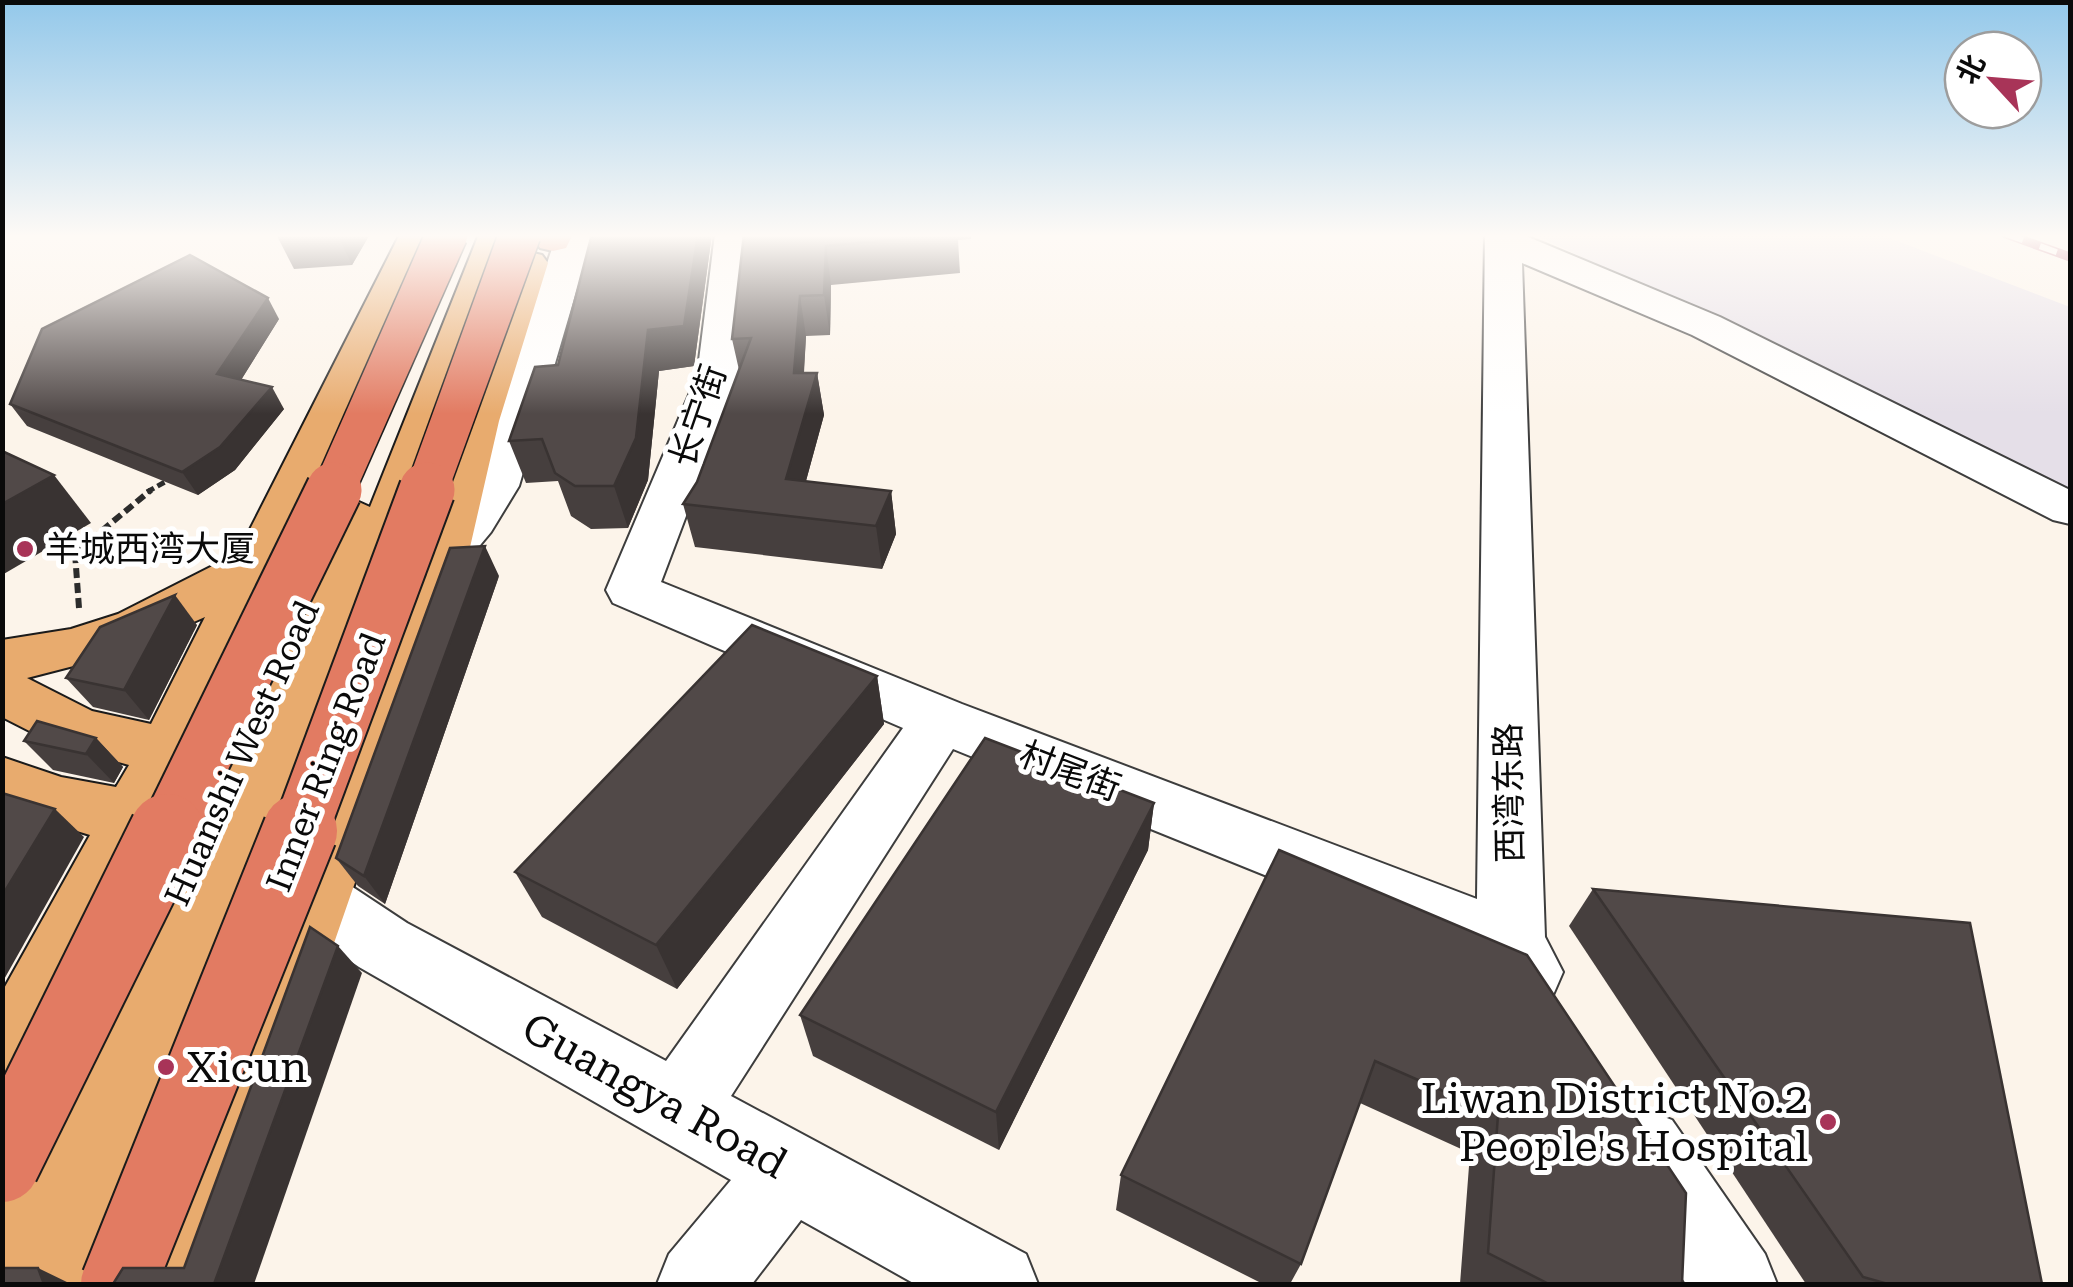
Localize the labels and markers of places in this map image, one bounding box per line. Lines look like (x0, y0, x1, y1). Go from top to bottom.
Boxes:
place label: 羊城西湾大厦 (45, 529, 255, 570)
marker: 羊城西湾大厦 (14, 538, 36, 560)
place label: Xicun (186, 1043, 307, 1092)
marker: Xicun (155, 1056, 177, 1078)
place label: Liwan District No.2 People's Hospital (1421, 1074, 1808, 1171)
marker: Liwan District No.2 People's Hospital (1817, 1111, 1839, 1133)

